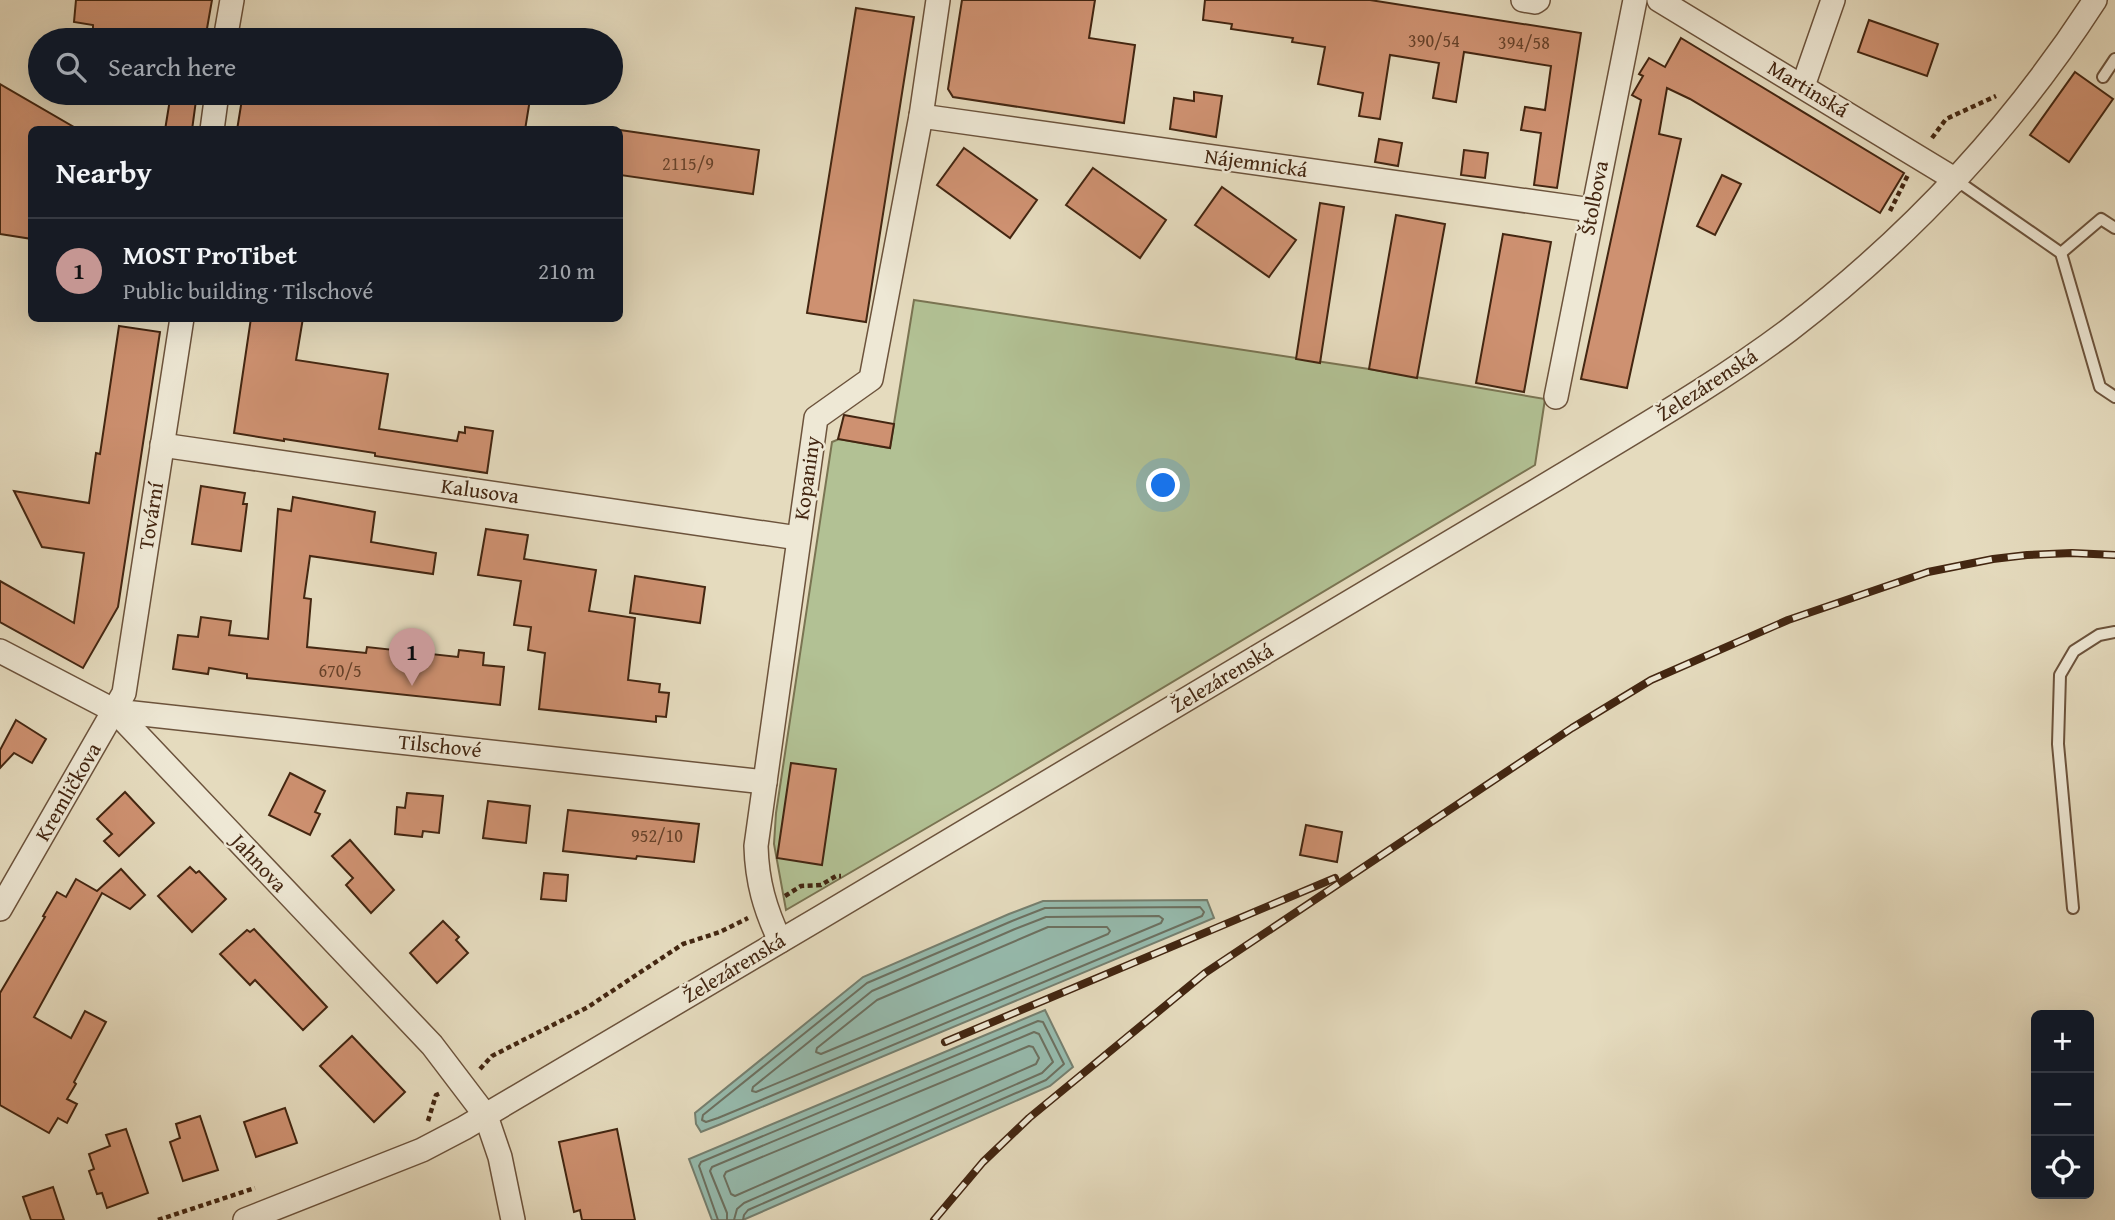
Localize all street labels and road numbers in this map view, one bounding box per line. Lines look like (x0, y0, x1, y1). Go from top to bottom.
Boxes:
street label: Martinská (1762, 52, 1855, 125)
street label: Nájemnická (1203, 140, 1310, 185)
street label: Štolbova (1571, 158, 1616, 238)
street label: Železárenská (1650, 340, 1763, 429)
street label: Kopaniny (785, 433, 828, 522)
street label: Kalusova (439, 470, 521, 511)
street label: Tovární (130, 479, 171, 552)
street label: Železárenská (1165, 635, 1279, 720)
street label: Tilschové (397, 726, 483, 765)
street label: Kremličkova (27, 737, 108, 847)
street label: Jahnova (222, 824, 295, 899)
street label: Železárenská (677, 925, 791, 1010)

